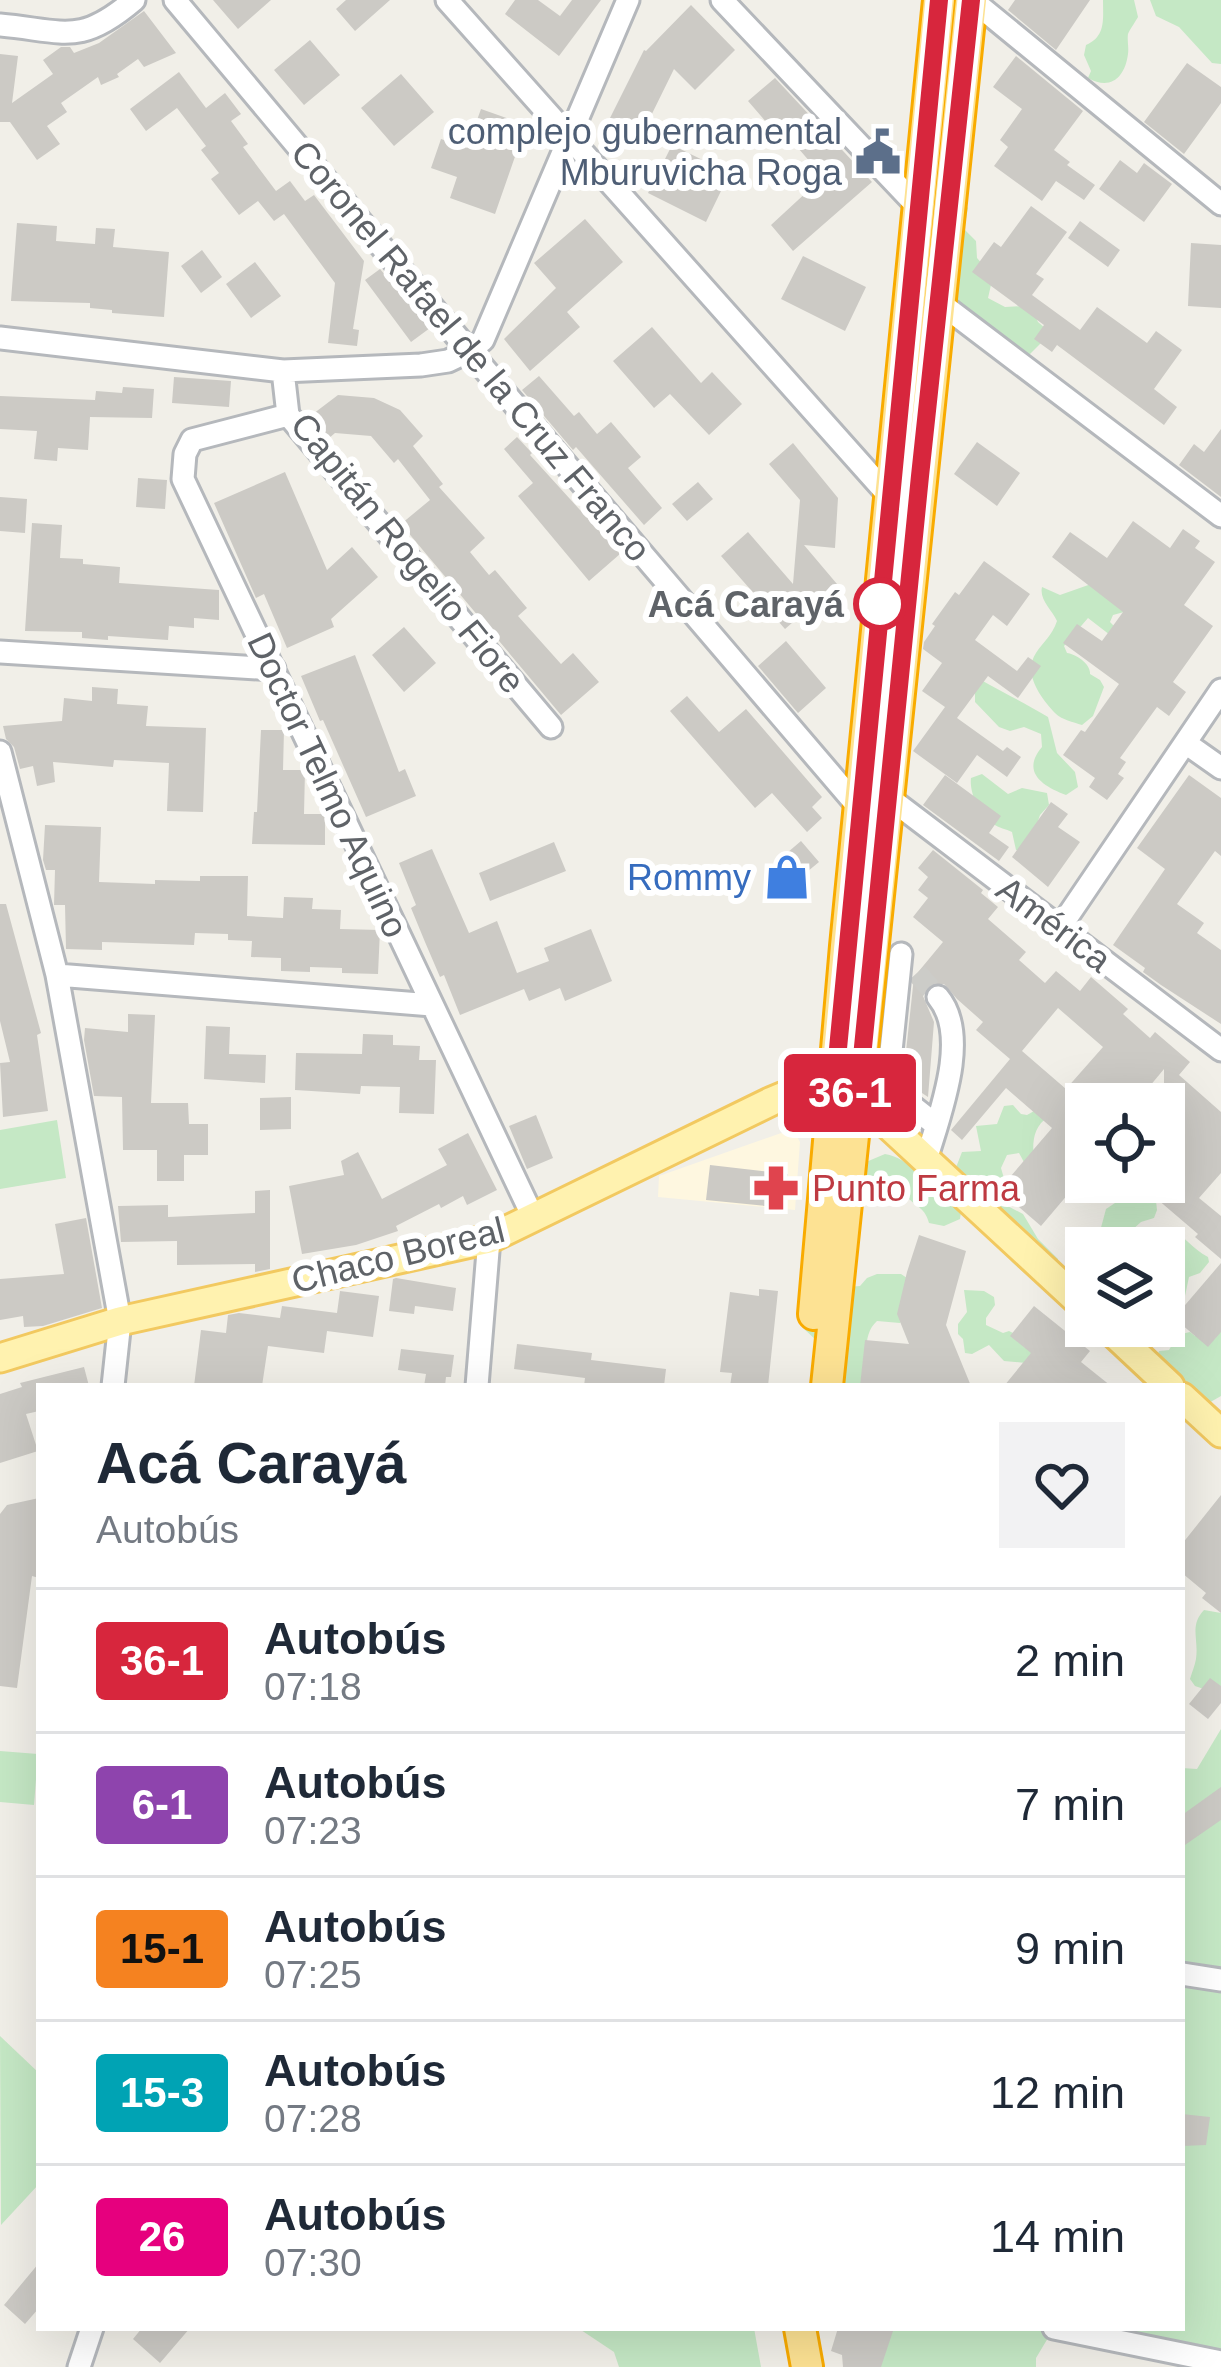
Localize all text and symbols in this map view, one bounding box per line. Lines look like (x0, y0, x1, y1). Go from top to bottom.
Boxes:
place label: complejo gubernamental Mburuvicha Roga (448, 111, 843, 193)
public building icon: complejo gubernamental Mburuvicha Roga (853, 127, 903, 177)
street label: Coronel Rafael de la Cruz Franco (283, 132, 659, 570)
street label: Capitán Rogelio Fiore (283, 405, 533, 701)
marker: Acá Carayá (855, 579, 905, 629)
place label: Acá Carayá (648, 584, 845, 625)
street label: Doctor Telmo Aquino (239, 626, 417, 944)
shop icon: Rommy (762, 852, 812, 902)
place label: Rommy (627, 857, 751, 898)
street label: América (989, 868, 1120, 981)
line badge: 36-1 (766, 1054, 934, 1132)
text: 36-1 (808, 1069, 892, 1116)
map controls (1065, 1083, 1185, 1347)
button: locate (1065, 1083, 1185, 1203)
pharmacy icon: Punto Farma (751, 1163, 801, 1213)
place label: Punto Farma (812, 1168, 1021, 1209)
street label: Chaco Boreal (287, 1209, 509, 1301)
button: layers (1065, 1227, 1185, 1347)
button: heart (999, 1422, 1125, 1548)
text: Acá Carayá (96, 1431, 407, 1495)
text: Autobús (96, 1508, 239, 1551)
text: Autobús (264, 1613, 447, 1664)
text: 2 min (1015, 1635, 1125, 1686)
text: 36-1 (120, 1637, 204, 1684)
text: 07:18 (264, 1665, 362, 1708)
text: Autobús (264, 1757, 446, 1808)
text: 7 min (1015, 1779, 1125, 1830)
text: 6-1 (132, 1781, 192, 1828)
text: 07:23 (264, 1809, 362, 1852)
text: Autobús (264, 1901, 447, 1952)
text: 9 min (1015, 1923, 1125, 1974)
text: 15-1 (120, 1925, 204, 1972)
text: 07:25 (264, 1953, 362, 1996)
text: Autobús (264, 2045, 447, 2096)
text: 12 min (990, 2067, 1125, 2118)
text: 15-3 (120, 2069, 204, 2116)
text: 07:28 (264, 2097, 362, 2140)
text: Autobús (264, 2189, 446, 2240)
text: 14 min (990, 2211, 1125, 2262)
text: 26 (139, 2213, 185, 2260)
text: 07:30 (264, 2241, 362, 2284)

